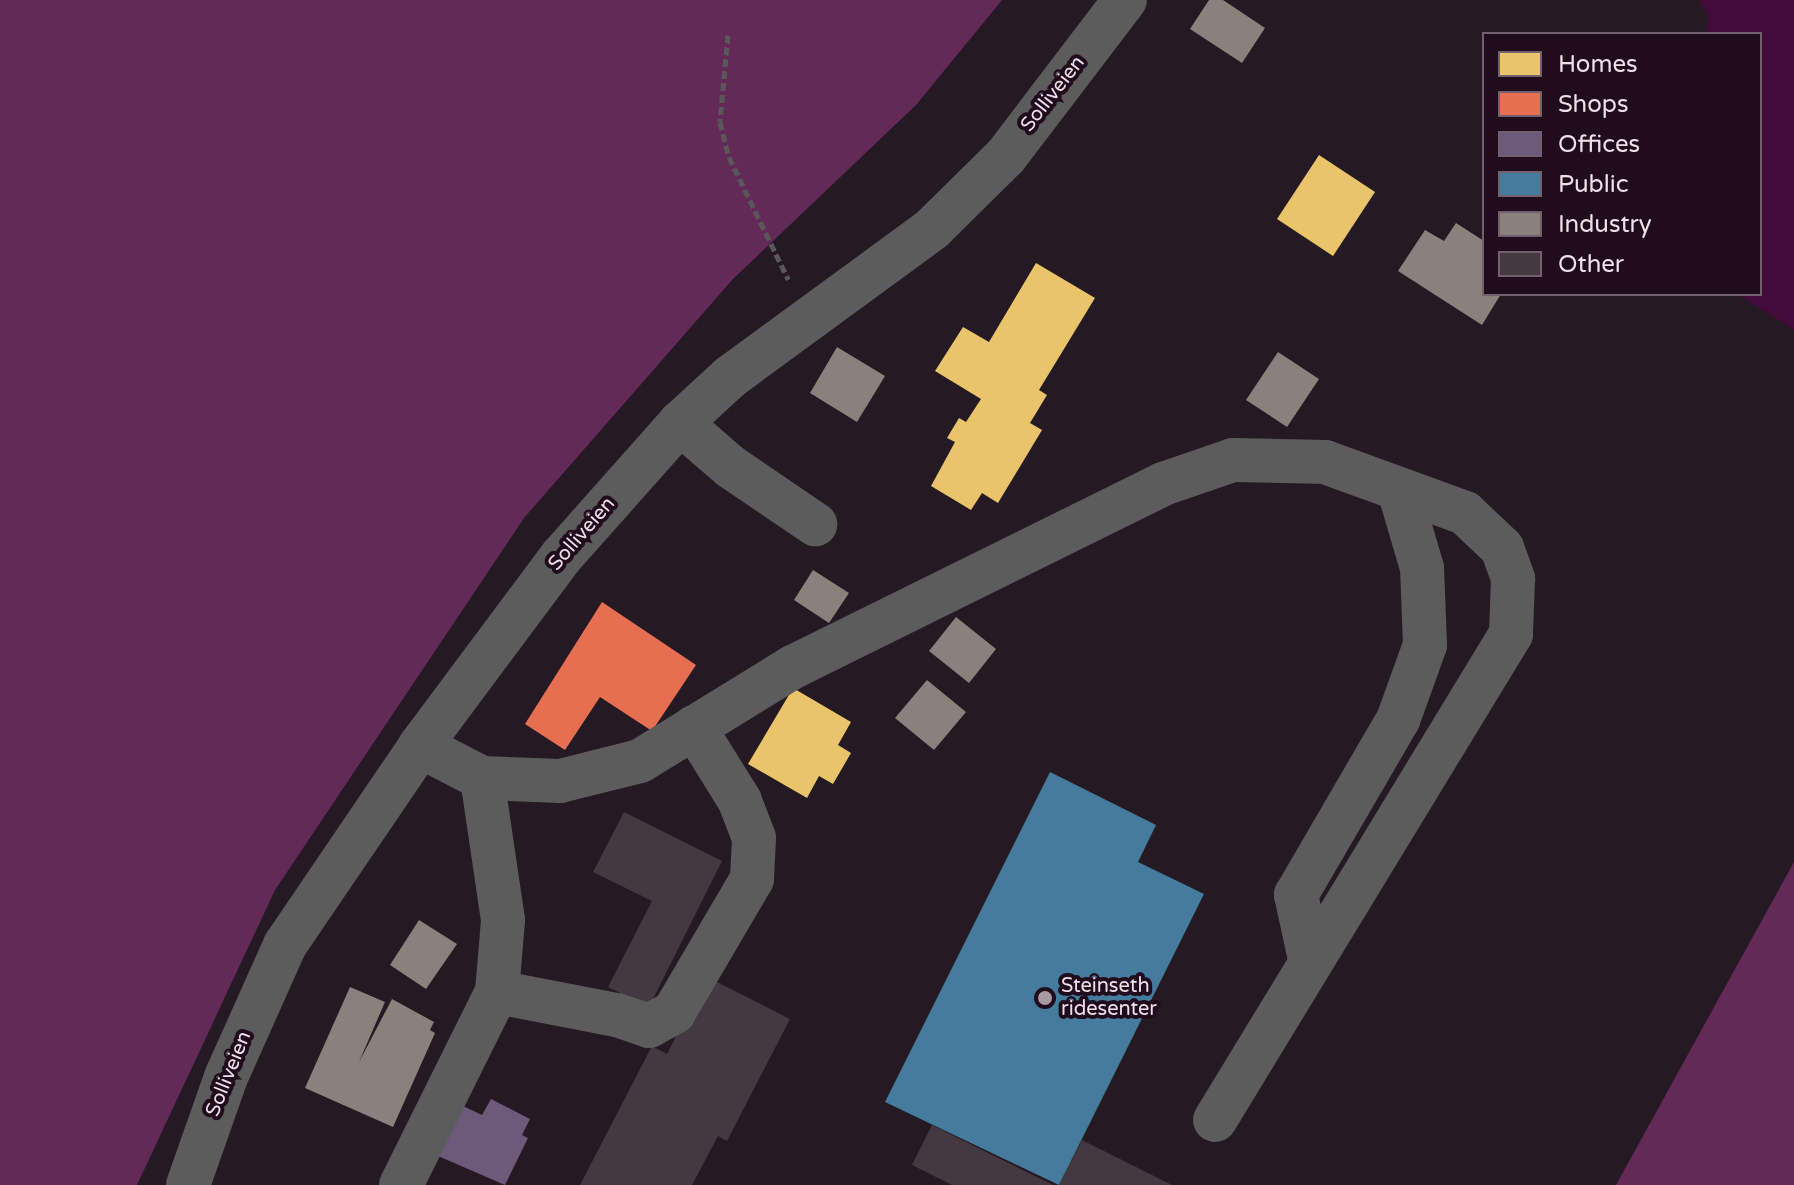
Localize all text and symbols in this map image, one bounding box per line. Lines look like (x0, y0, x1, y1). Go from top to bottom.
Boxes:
legend (1482, 32, 1762, 296)
text: Homes (1558, 50, 1638, 79)
street label: Solliveien (1016, 51, 1090, 137)
text: Shops (1558, 90, 1628, 119)
text: Offices (1558, 130, 1640, 159)
text: Public (1558, 170, 1628, 199)
text: Industry (1558, 210, 1652, 239)
text: Other (1558, 250, 1624, 279)
street label: Solliveien (544, 492, 620, 576)
place label: Steinseth ridesenter (1061, 974, 1157, 1021)
marker: Steinseth ridesenter (1036, 989, 1054, 1007)
street label: Solliveien (201, 1028, 257, 1120)

